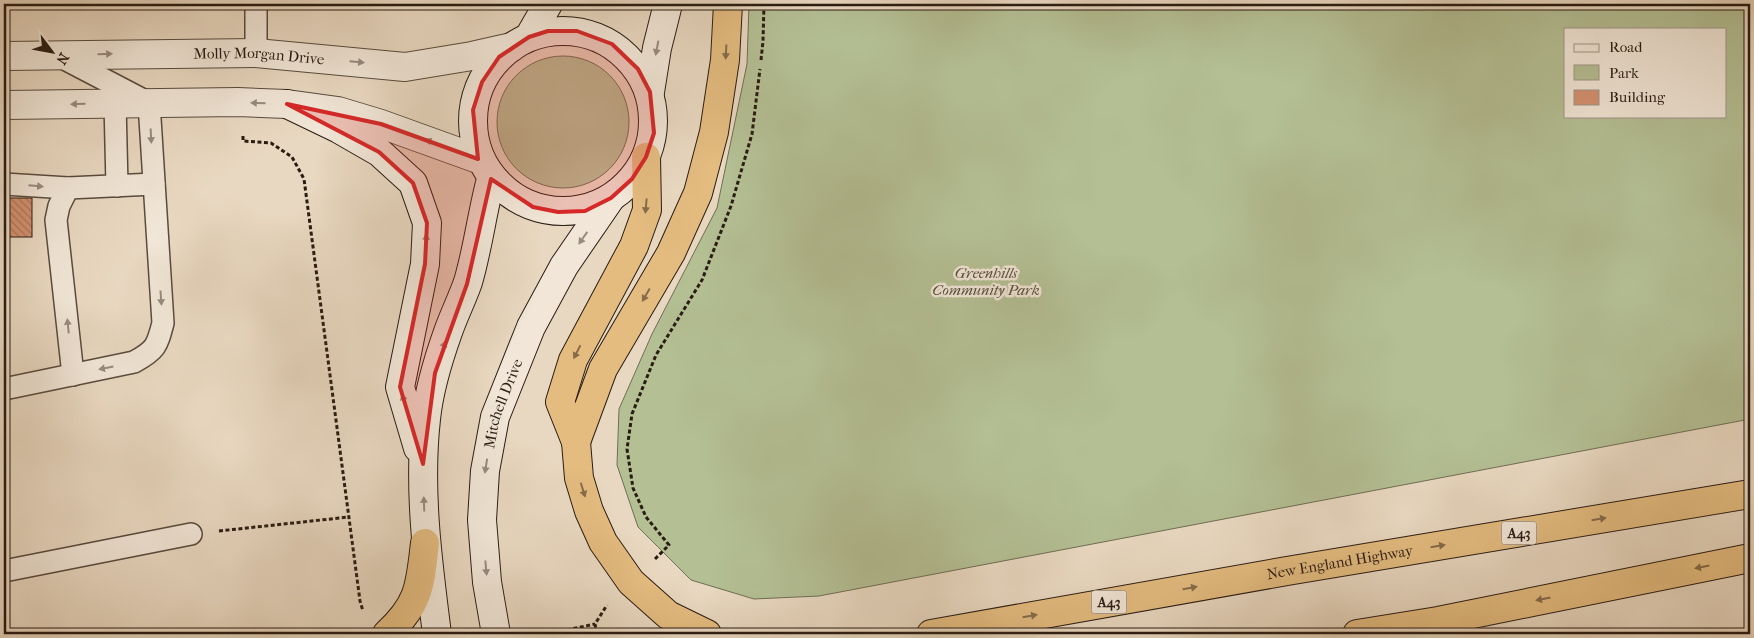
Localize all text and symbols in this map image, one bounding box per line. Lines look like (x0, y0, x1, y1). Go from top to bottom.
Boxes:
north arrow (28, 28, 78, 78)
legend (1564, 28, 1726, 118)
text: Road (1609, 38, 1643, 56)
one-way arrow (653, 40, 661, 55)
street label: Molly Morgan Drive (193, 44, 326, 68)
one-way arrow (721, 45, 729, 61)
text: N (52, 50, 73, 68)
one-way arrow (97, 50, 113, 58)
one-way arrow (349, 58, 365, 66)
text: Park (1609, 64, 1639, 82)
text: Building (1609, 88, 1666, 106)
one-way arrow (249, 98, 265, 106)
one-way arrow (69, 100, 85, 108)
one-way arrow (147, 128, 155, 144)
one-way arrow (424, 138, 439, 146)
one-way arrow (28, 182, 44, 190)
one-way arrow (642, 198, 650, 214)
one-way arrow (578, 232, 588, 245)
one-way arrow (423, 233, 431, 249)
park label: Greenhills Community Park (932, 264, 1040, 299)
one-way arrow (642, 288, 650, 302)
one-way arrow (158, 290, 166, 306)
one-way arrow (64, 318, 72, 334)
one-way arrow (439, 340, 447, 355)
one-way arrow (573, 344, 581, 359)
street label: Mitchell Drive (480, 356, 527, 450)
one-way arrow (97, 365, 113, 373)
one-way arrow (400, 393, 408, 408)
one-way arrow (482, 459, 490, 475)
one-way arrow (579, 483, 587, 498)
one-way arrow (420, 495, 428, 511)
one-way arrow (1591, 515, 1607, 523)
road number: A43 (1502, 522, 1536, 544)
street label: New England Highway (1265, 541, 1415, 583)
one-way arrow (1431, 542, 1447, 550)
one-way arrow (482, 561, 490, 577)
one-way arrow (1694, 564, 1710, 572)
one-way arrow (1183, 584, 1199, 592)
road number: A43 (1092, 590, 1126, 614)
one-way arrow (1535, 596, 1551, 604)
one-way arrow (1023, 612, 1039, 620)

